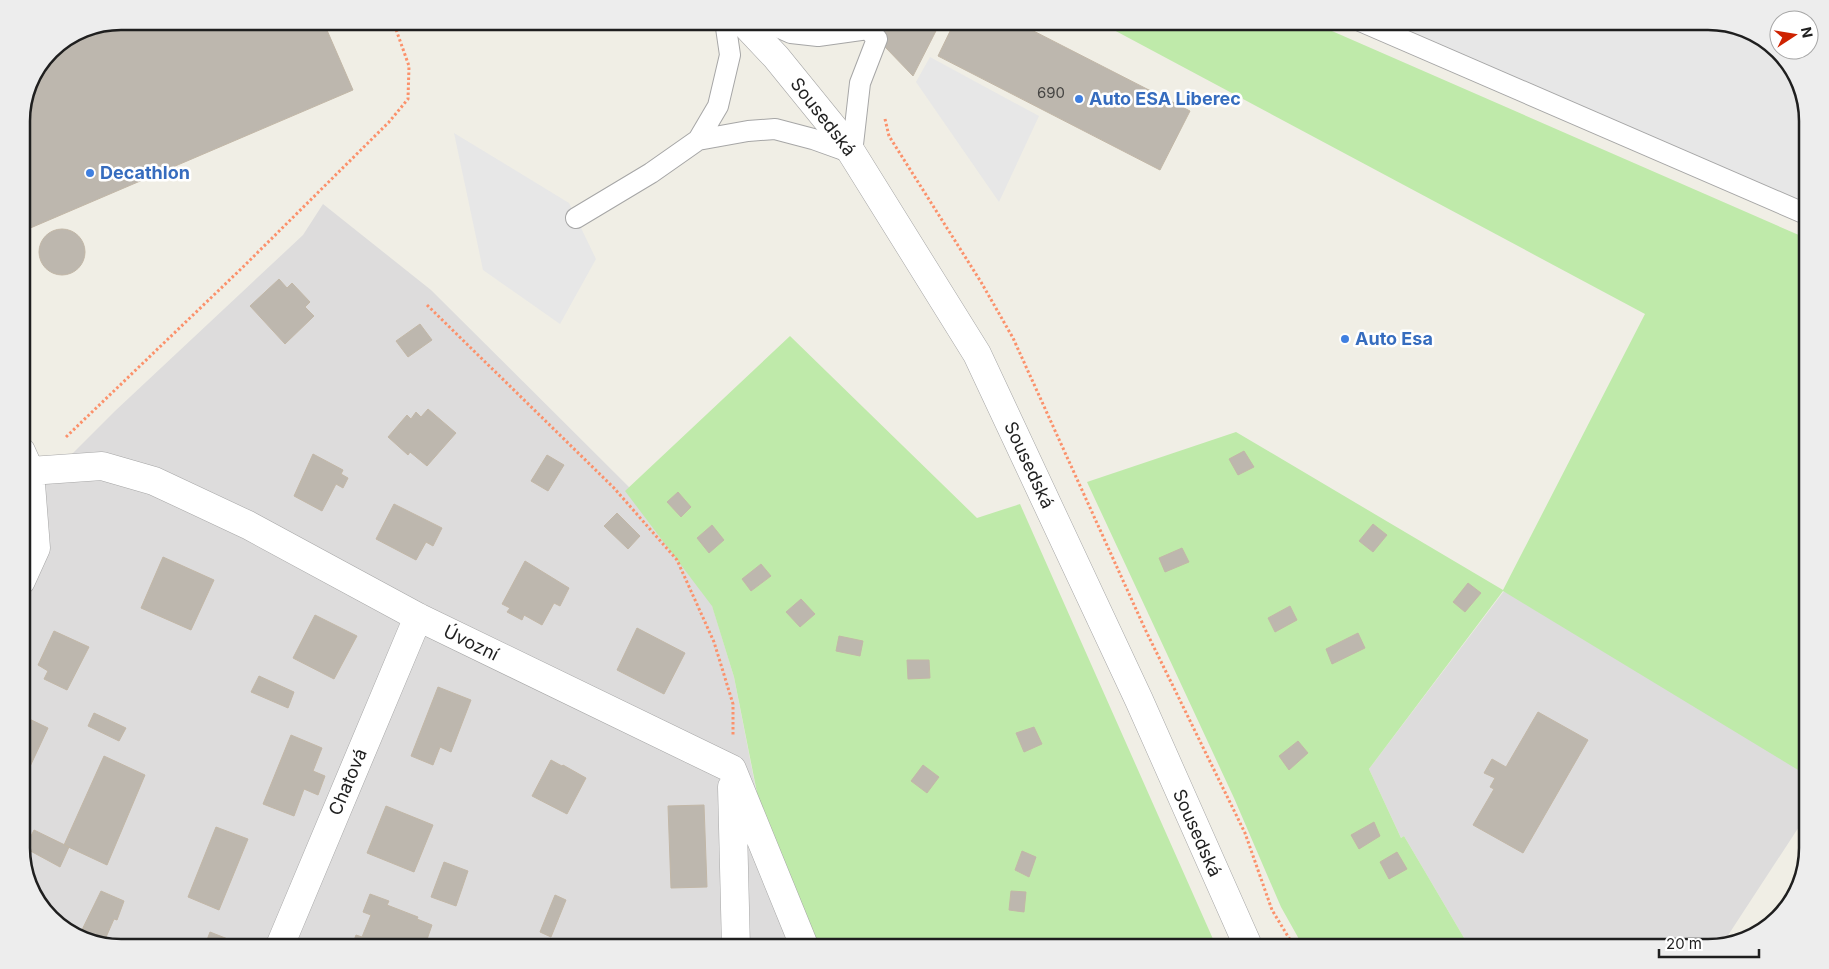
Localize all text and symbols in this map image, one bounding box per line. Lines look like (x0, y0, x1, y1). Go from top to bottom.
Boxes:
north arrow (1769, 10, 1819, 60)
text: N (1798, 25, 1817, 39)
street label: Sousedská (786, 73, 860, 160)
house number: 690 (1037, 83, 1065, 102)
place label: Auto ESA Liberec (1089, 88, 1241, 109)
marker: Auto ESA Liberec (1073, 93, 1085, 105)
place label: Decathlon (100, 162, 190, 183)
marker: Decathlon (84, 167, 96, 179)
place label: Auto Esa (1355, 328, 1433, 349)
marker: Auto Esa (1339, 333, 1351, 345)
street label: Sousedská (1000, 418, 1059, 512)
street label: Úvozní (440, 619, 503, 665)
street label: Chatová (324, 745, 371, 818)
street label: Sousedská (1169, 786, 1226, 880)
scale bar (1659, 926, 1759, 958)
text: 20 m (1666, 934, 1702, 953)

